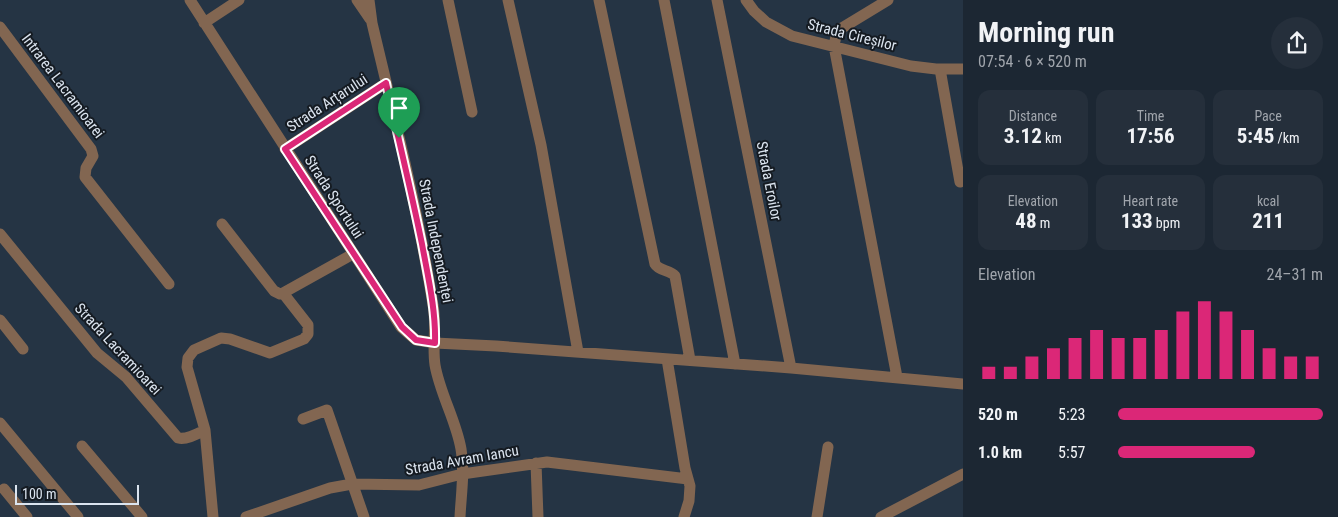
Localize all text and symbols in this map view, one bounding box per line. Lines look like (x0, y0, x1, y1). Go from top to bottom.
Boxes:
street label: Strada Cireșilor (806, 15, 899, 55)
text: Morning run (978, 16, 1114, 49)
button: share (1271, 17, 1323, 69)
street label: Intrarea Lacramioarei (18, 30, 108, 142)
text: 07:54 · 6 × 520 m (978, 52, 1087, 71)
street label: Strada Arțarului (283, 70, 371, 136)
pin (378, 87, 420, 138)
icon: arrive (385, 94, 413, 122)
text: Distance (1009, 108, 1057, 124)
text: Time (1137, 108, 1164, 124)
text: Pace (1254, 108, 1282, 124)
text: 3.12 (1004, 124, 1042, 148)
text: 17:56 (1126, 124, 1175, 148)
text: 5:45 (1237, 124, 1274, 148)
text: km (1042, 130, 1062, 146)
text: /km (1274, 130, 1300, 146)
street label: Strada Eroilor (753, 140, 786, 222)
street label: Strada Sportului (301, 152, 367, 242)
street label: Strada Independenței (415, 178, 457, 304)
text: Elevation (1008, 193, 1058, 209)
text: Heart rate (1123, 193, 1178, 209)
text: kcal (1257, 193, 1279, 209)
text: 48 (1015, 209, 1037, 233)
text: 133 (1121, 209, 1153, 233)
text: 211 (1252, 209, 1284, 233)
text: m (1037, 215, 1050, 231)
text: bpm (1153, 215, 1180, 231)
text: Elevation (978, 265, 1036, 284)
text: 24–31 m (1267, 265, 1323, 284)
street label: Strada Lacramioarei (71, 299, 165, 399)
text: 520 m (978, 405, 1018, 424)
text: 5:23 (1058, 405, 1085, 424)
street label: Strada Avram Iancu (404, 441, 520, 479)
text: 1.0 km (978, 443, 1022, 462)
text: 5:57 (1058, 443, 1085, 462)
scale bar (15, 482, 139, 505)
text: 100 m (22, 486, 57, 502)

